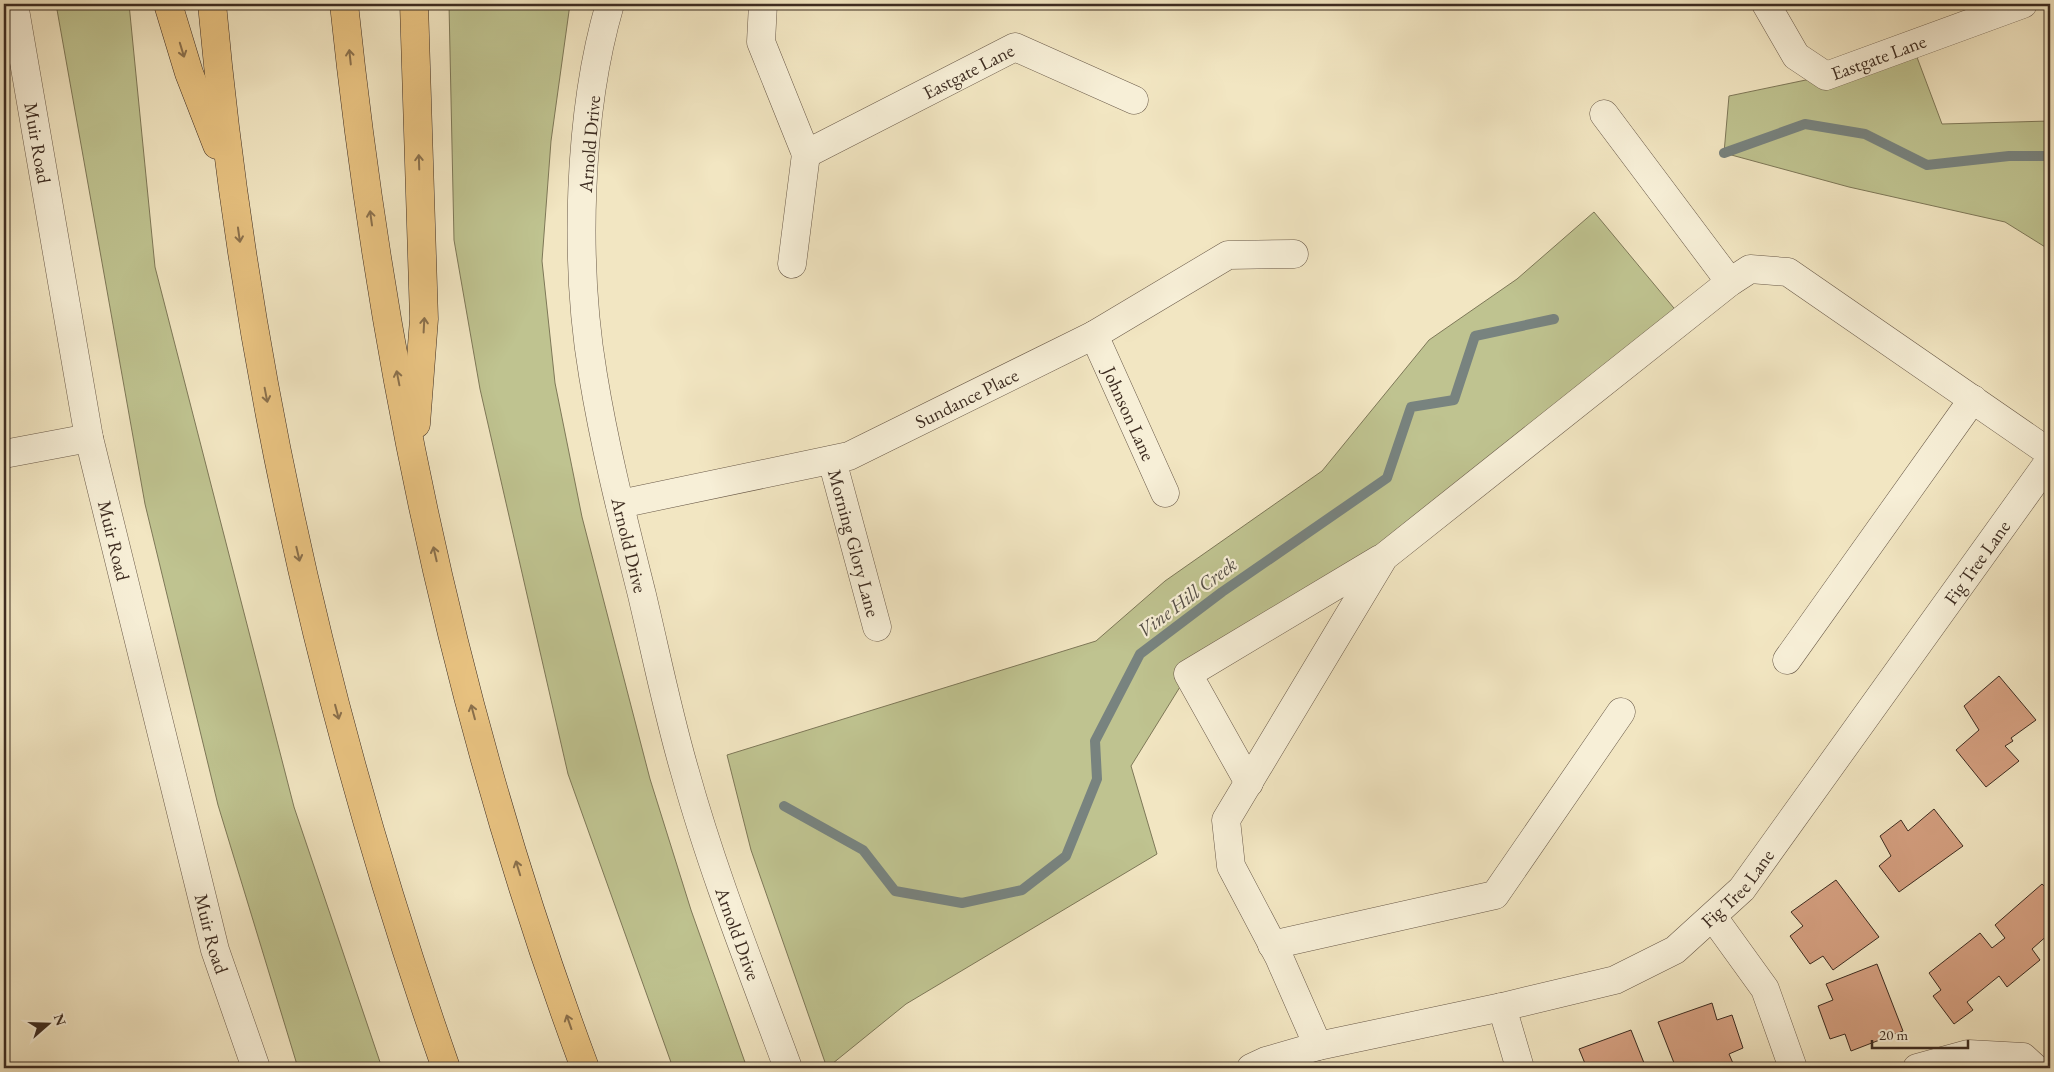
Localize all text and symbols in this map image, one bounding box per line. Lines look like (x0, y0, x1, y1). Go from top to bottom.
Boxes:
street label: Eastgate Lane (1828, 29, 1930, 86)
street label: Eastgate Lane (919, 38, 1018, 105)
one-way arrow (178, 42, 188, 58)
one-way arrow (345, 49, 355, 65)
street label: Arnold Drive (573, 95, 606, 195)
street label: Muir Road (18, 101, 57, 186)
one-way arrow (415, 155, 424, 171)
one-way arrow (366, 210, 376, 226)
one-way arrow (234, 226, 244, 242)
one-way arrow (419, 317, 428, 333)
street label: Johnson Lane (1096, 361, 1161, 465)
street label: Sundance Place (911, 362, 1023, 434)
one-way arrow (392, 371, 402, 387)
one-way arrow (262, 387, 271, 403)
street label: Morning Glory Lane (822, 467, 886, 620)
street label: Arnold Drive (605, 494, 653, 595)
street label: Muir Road (92, 498, 136, 584)
street label: Fig Tree Lane (1938, 515, 2016, 610)
one-way arrow (294, 546, 303, 562)
one-way arrow (430, 546, 439, 562)
water label: Vine Hill Creek (1132, 551, 1242, 643)
one-way arrow (332, 704, 342, 720)
one-way arrow (468, 704, 478, 720)
street label: Fig Tree Lane (1696, 844, 1780, 933)
one-way arrow (513, 860, 523, 876)
street label: Arnold Drive (709, 883, 766, 984)
street label: Muir Road (189, 891, 234, 977)
north arrow (22, 1000, 72, 1050)
text: N (50, 1011, 71, 1029)
one-way arrow (564, 1015, 573, 1031)
scale bar (1872, 1017, 1968, 1049)
text: 20 m (1879, 1025, 1908, 1044)

